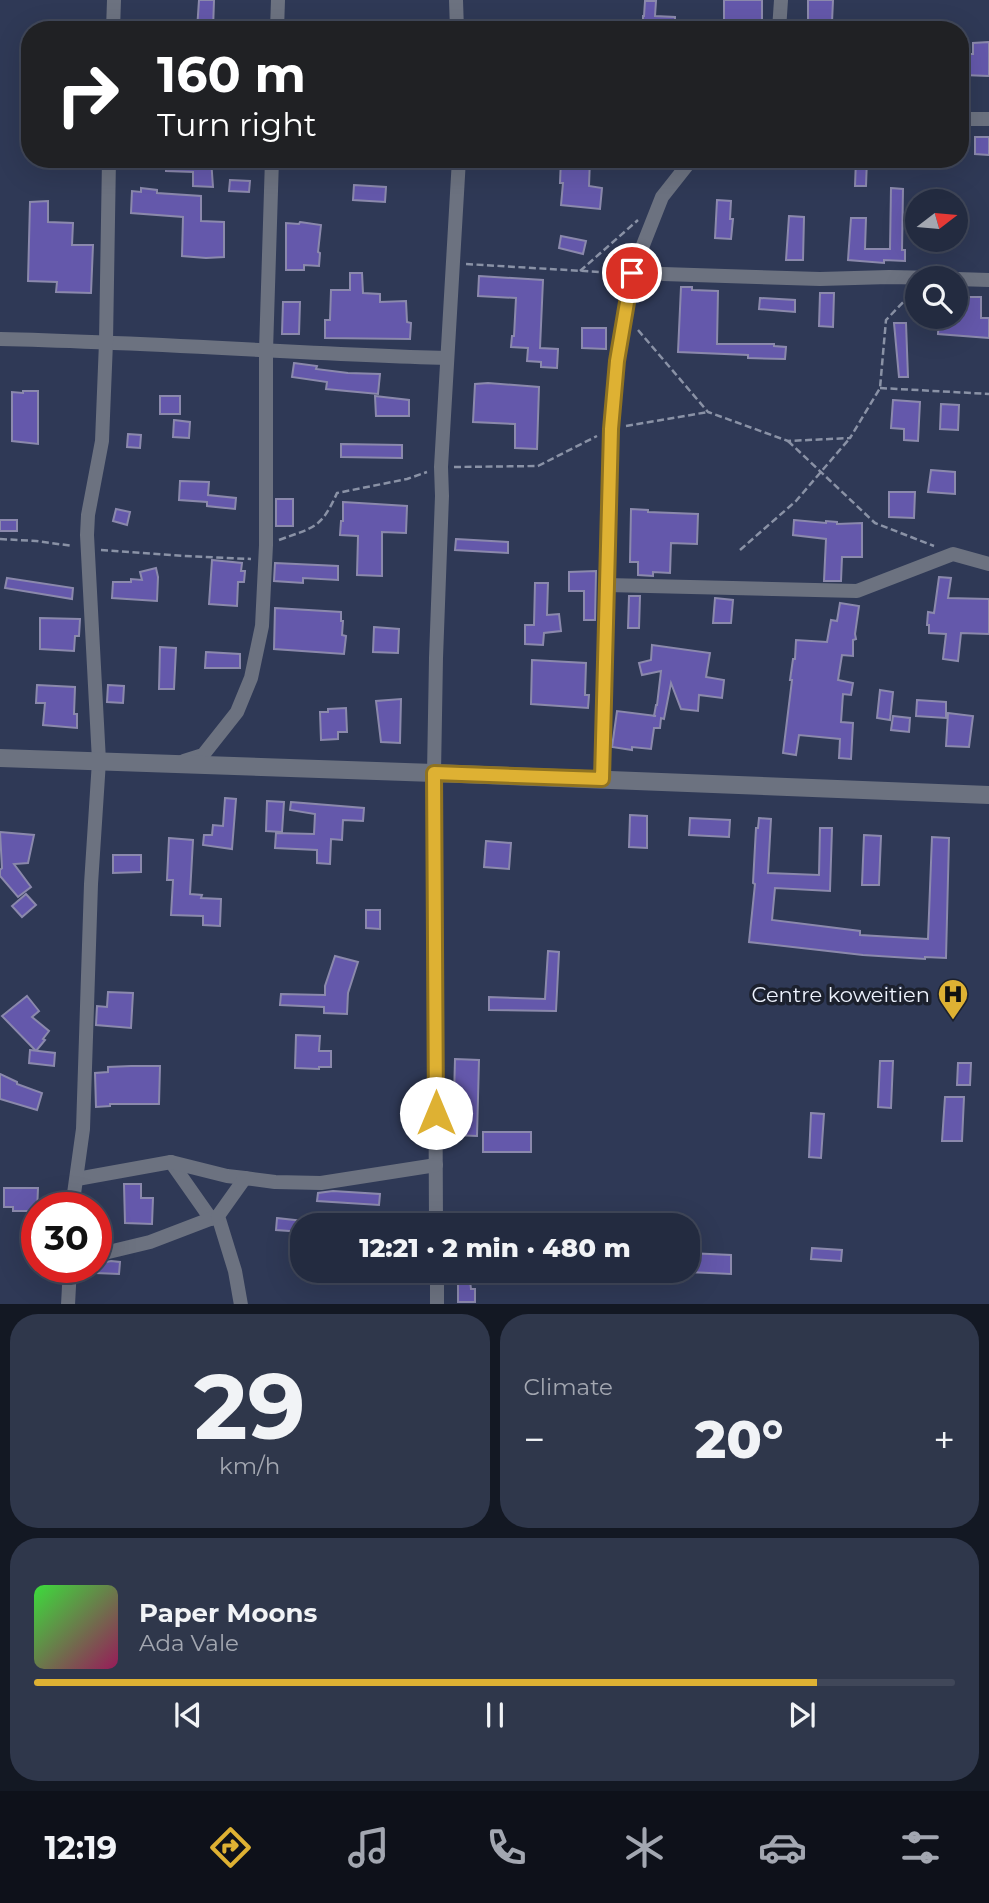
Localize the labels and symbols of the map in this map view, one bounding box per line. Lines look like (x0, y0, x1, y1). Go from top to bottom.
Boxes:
north arrow (905, 189, 968, 252)
pin (602, 243, 662, 303)
hospital icon: Centre koweitien (936, 977, 970, 1021)
place label: Centre koweitien (752, 982, 930, 1007)
position arrow (399, 1076, 473, 1150)
speed limit sign: 30 (21, 1192, 112, 1283)

